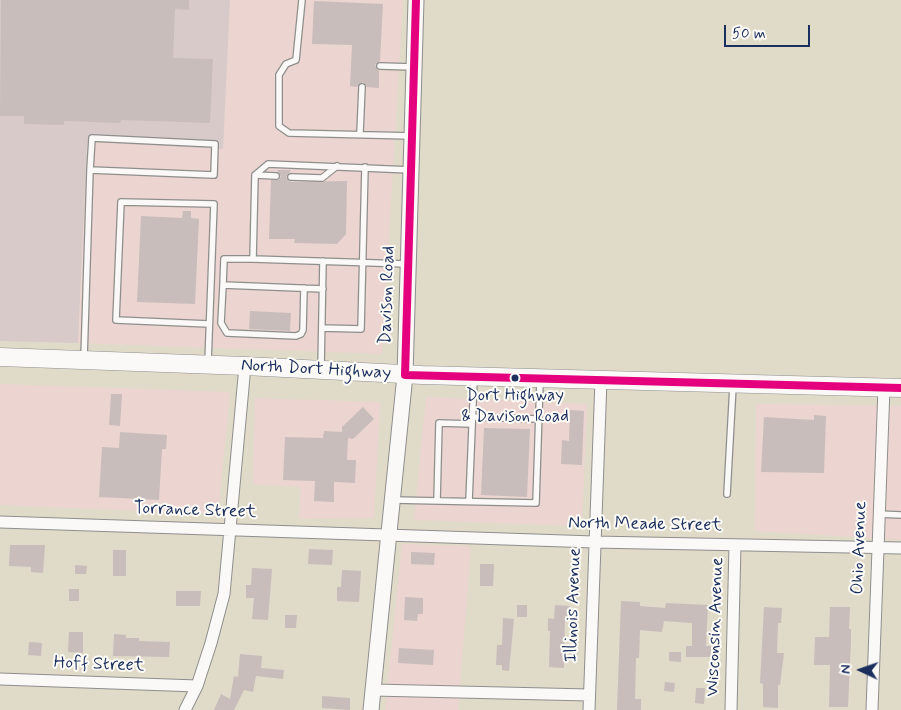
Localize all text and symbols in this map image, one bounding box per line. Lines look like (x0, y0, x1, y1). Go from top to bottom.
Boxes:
scale bar (726, 15, 812, 47)
text: 50 m (732, 24, 766, 44)
street label: Davison Road (375, 245, 401, 345)
street label: North Dort Highway (240, 355, 392, 385)
marker: Dort Highway & Davison Road (510, 373, 520, 383)
place label: Dort Highway & Davison Road (461, 386, 569, 426)
street label: Torrance Street (133, 498, 257, 524)
street label: Ohio Avenue (848, 501, 872, 595)
street label: North Meade Street (568, 513, 722, 537)
street label: Illinois Avenue (561, 547, 587, 663)
street label: Wisconsin Avenue (703, 557, 729, 697)
north arrow (836, 645, 886, 695)
street label: Hoff Street (53, 653, 145, 677)
text: N (837, 664, 855, 674)

